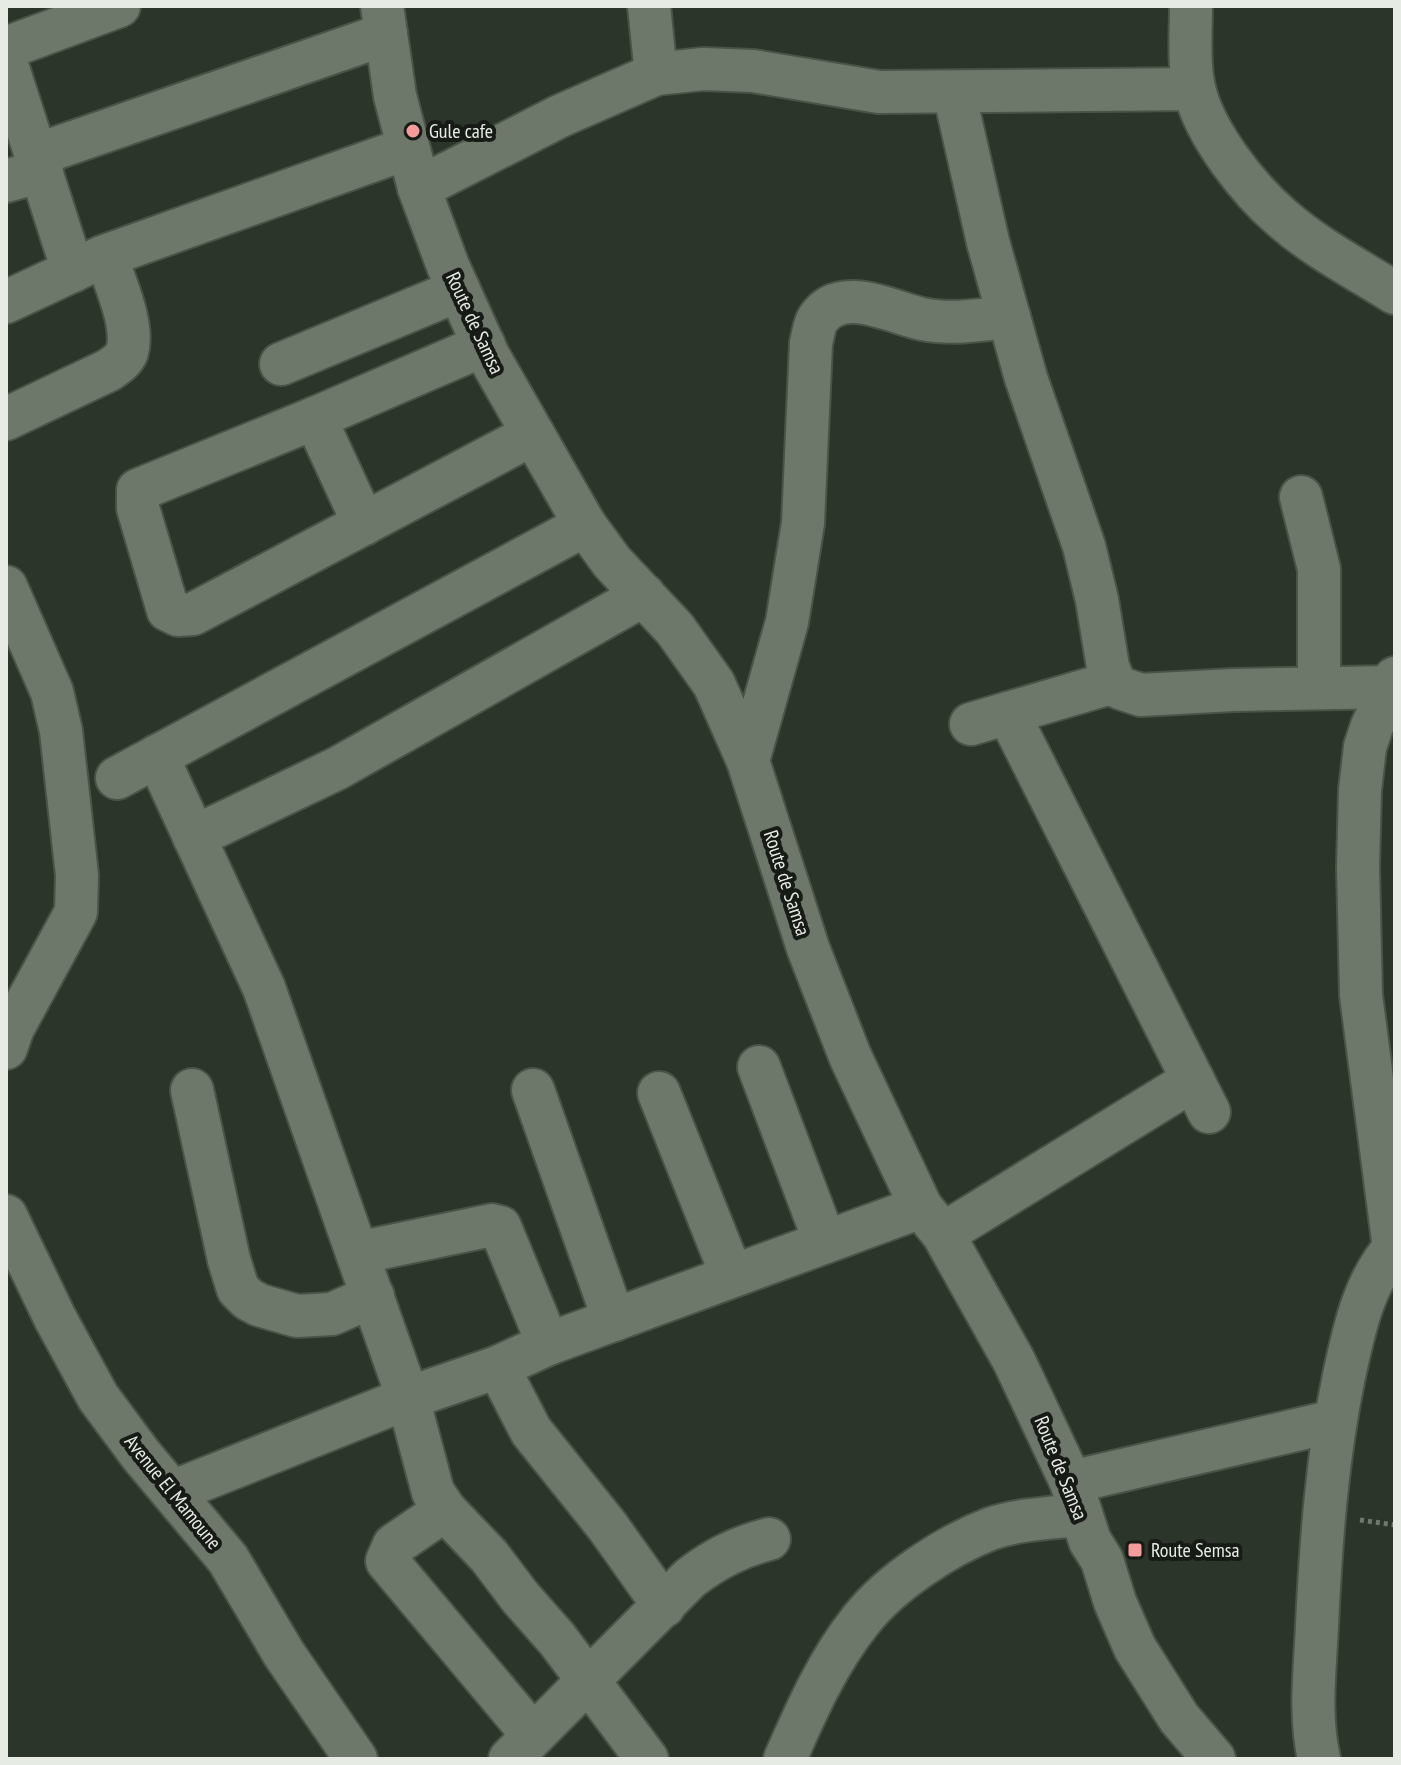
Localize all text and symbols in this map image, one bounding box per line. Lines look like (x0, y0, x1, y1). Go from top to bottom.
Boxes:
place label: Gule cafe (429, 118, 493, 144)
marker: Gule cafe (404, 122, 422, 140)
street label: Route de Samsa (440, 268, 510, 378)
street label: Route de Samsa (758, 827, 816, 939)
street label: Route de Samsa (1028, 1412, 1094, 1524)
street label: Avenue El Mamoune (119, 1429, 227, 1555)
place label: Route Semsa (1151, 1537, 1240, 1563)
marker: Route Semsa (1126, 1541, 1144, 1559)

